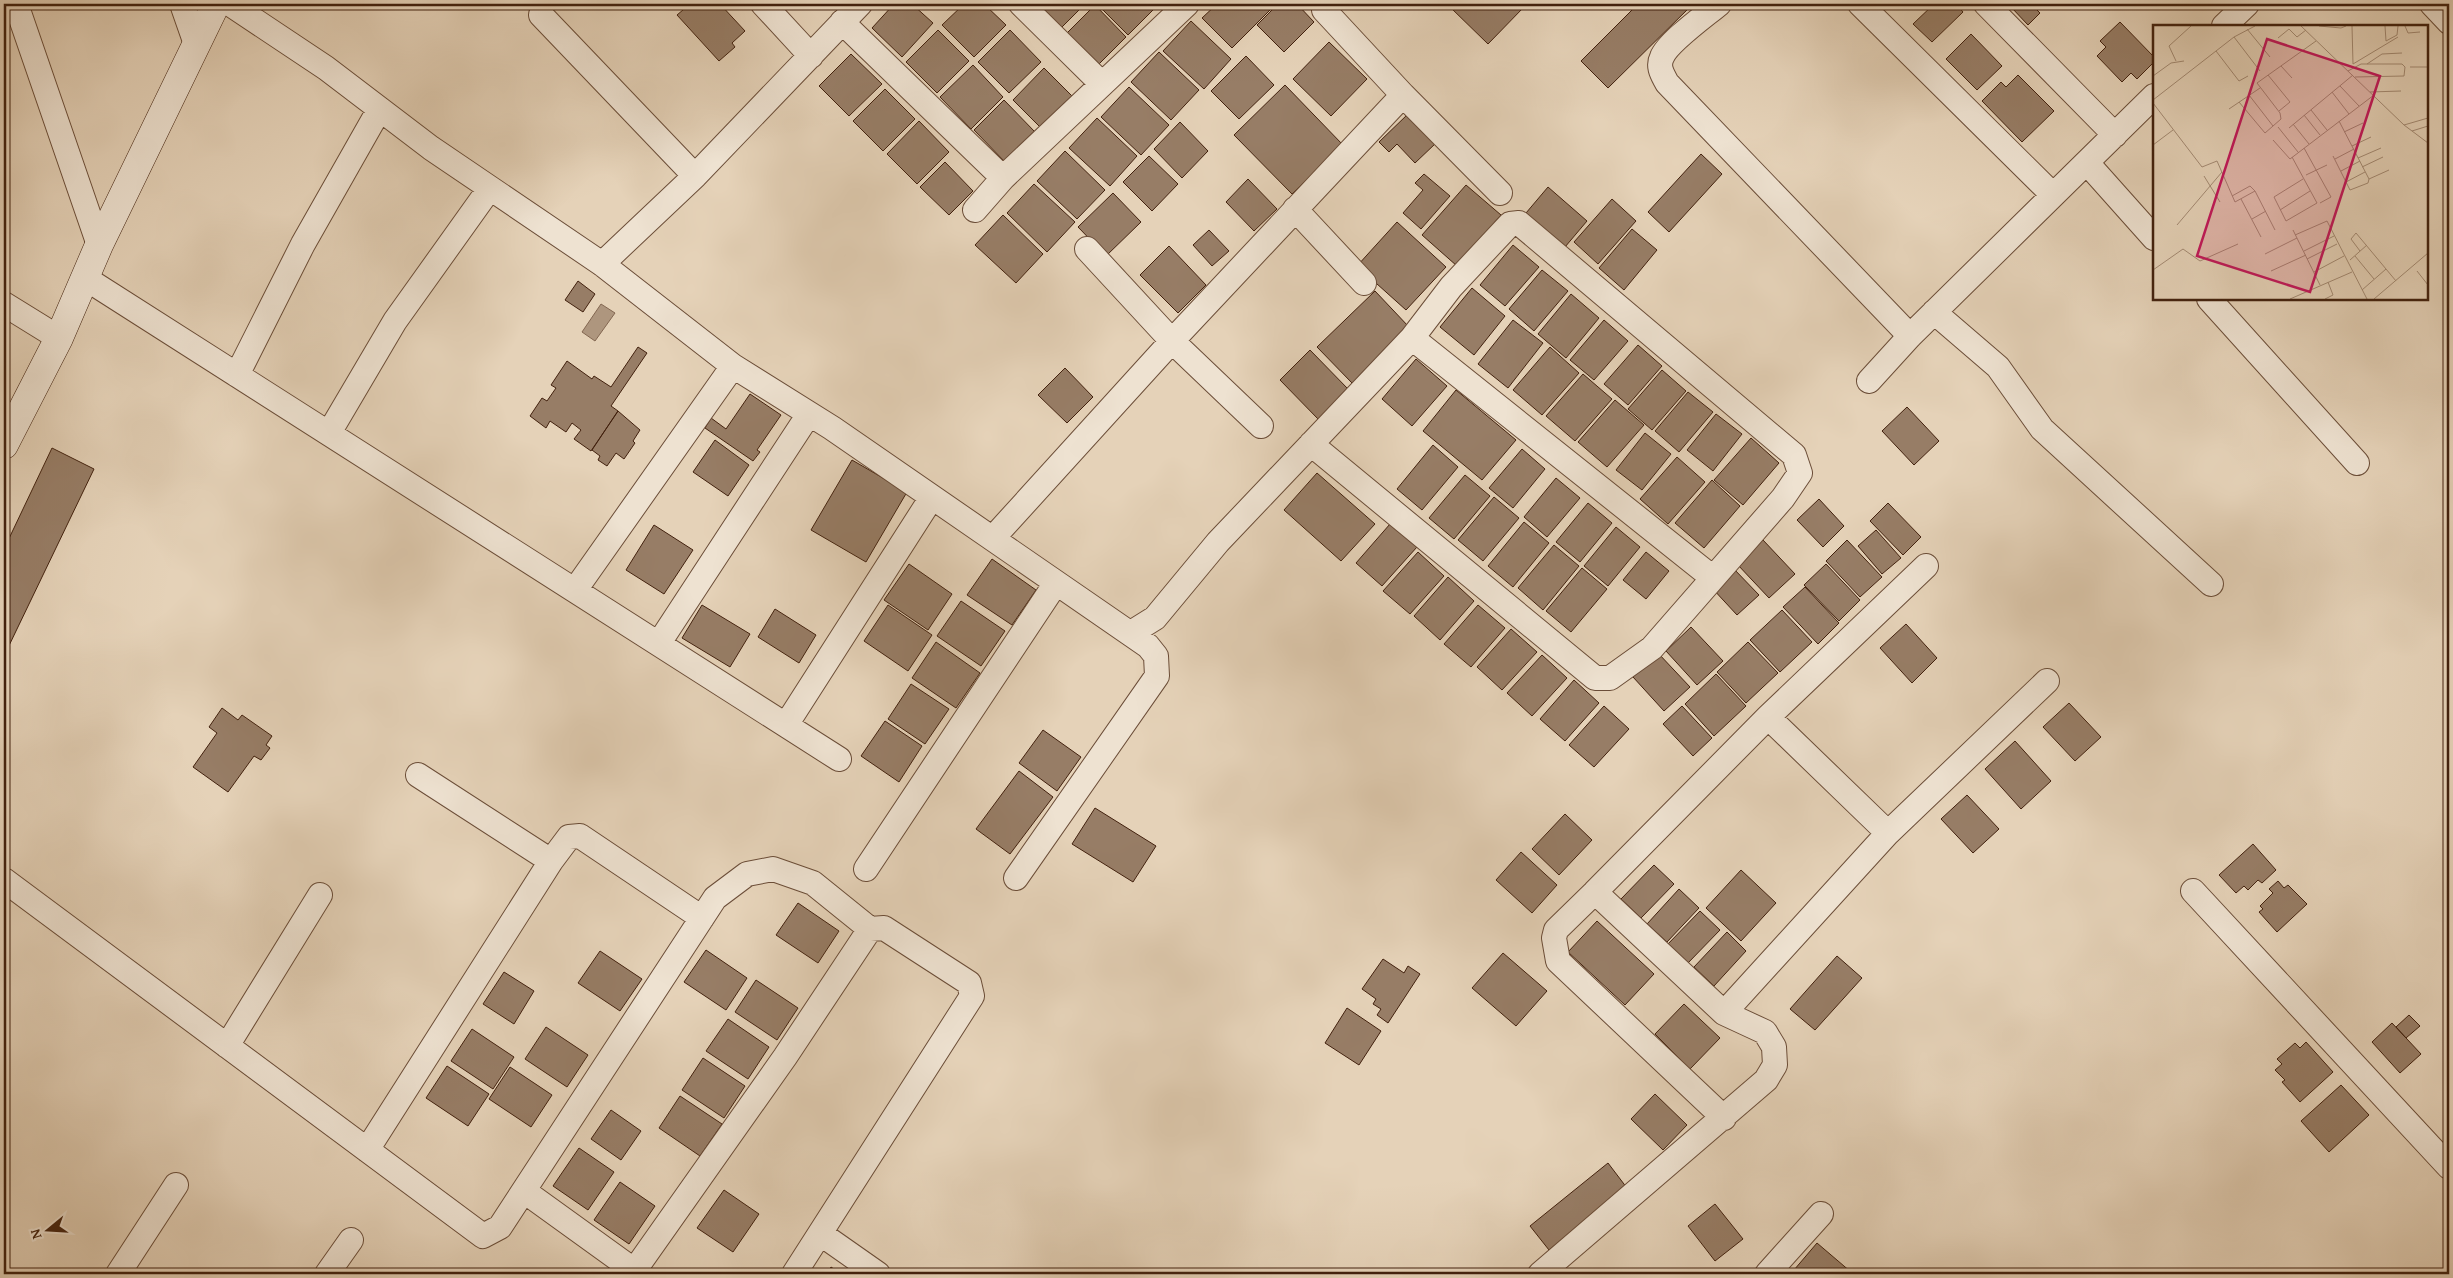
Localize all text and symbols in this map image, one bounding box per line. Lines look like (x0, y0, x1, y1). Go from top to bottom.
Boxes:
inset map (2153, 25, 2428, 300)
north arrow (22, 1206, 72, 1256)
text: N (24, 1226, 47, 1242)

